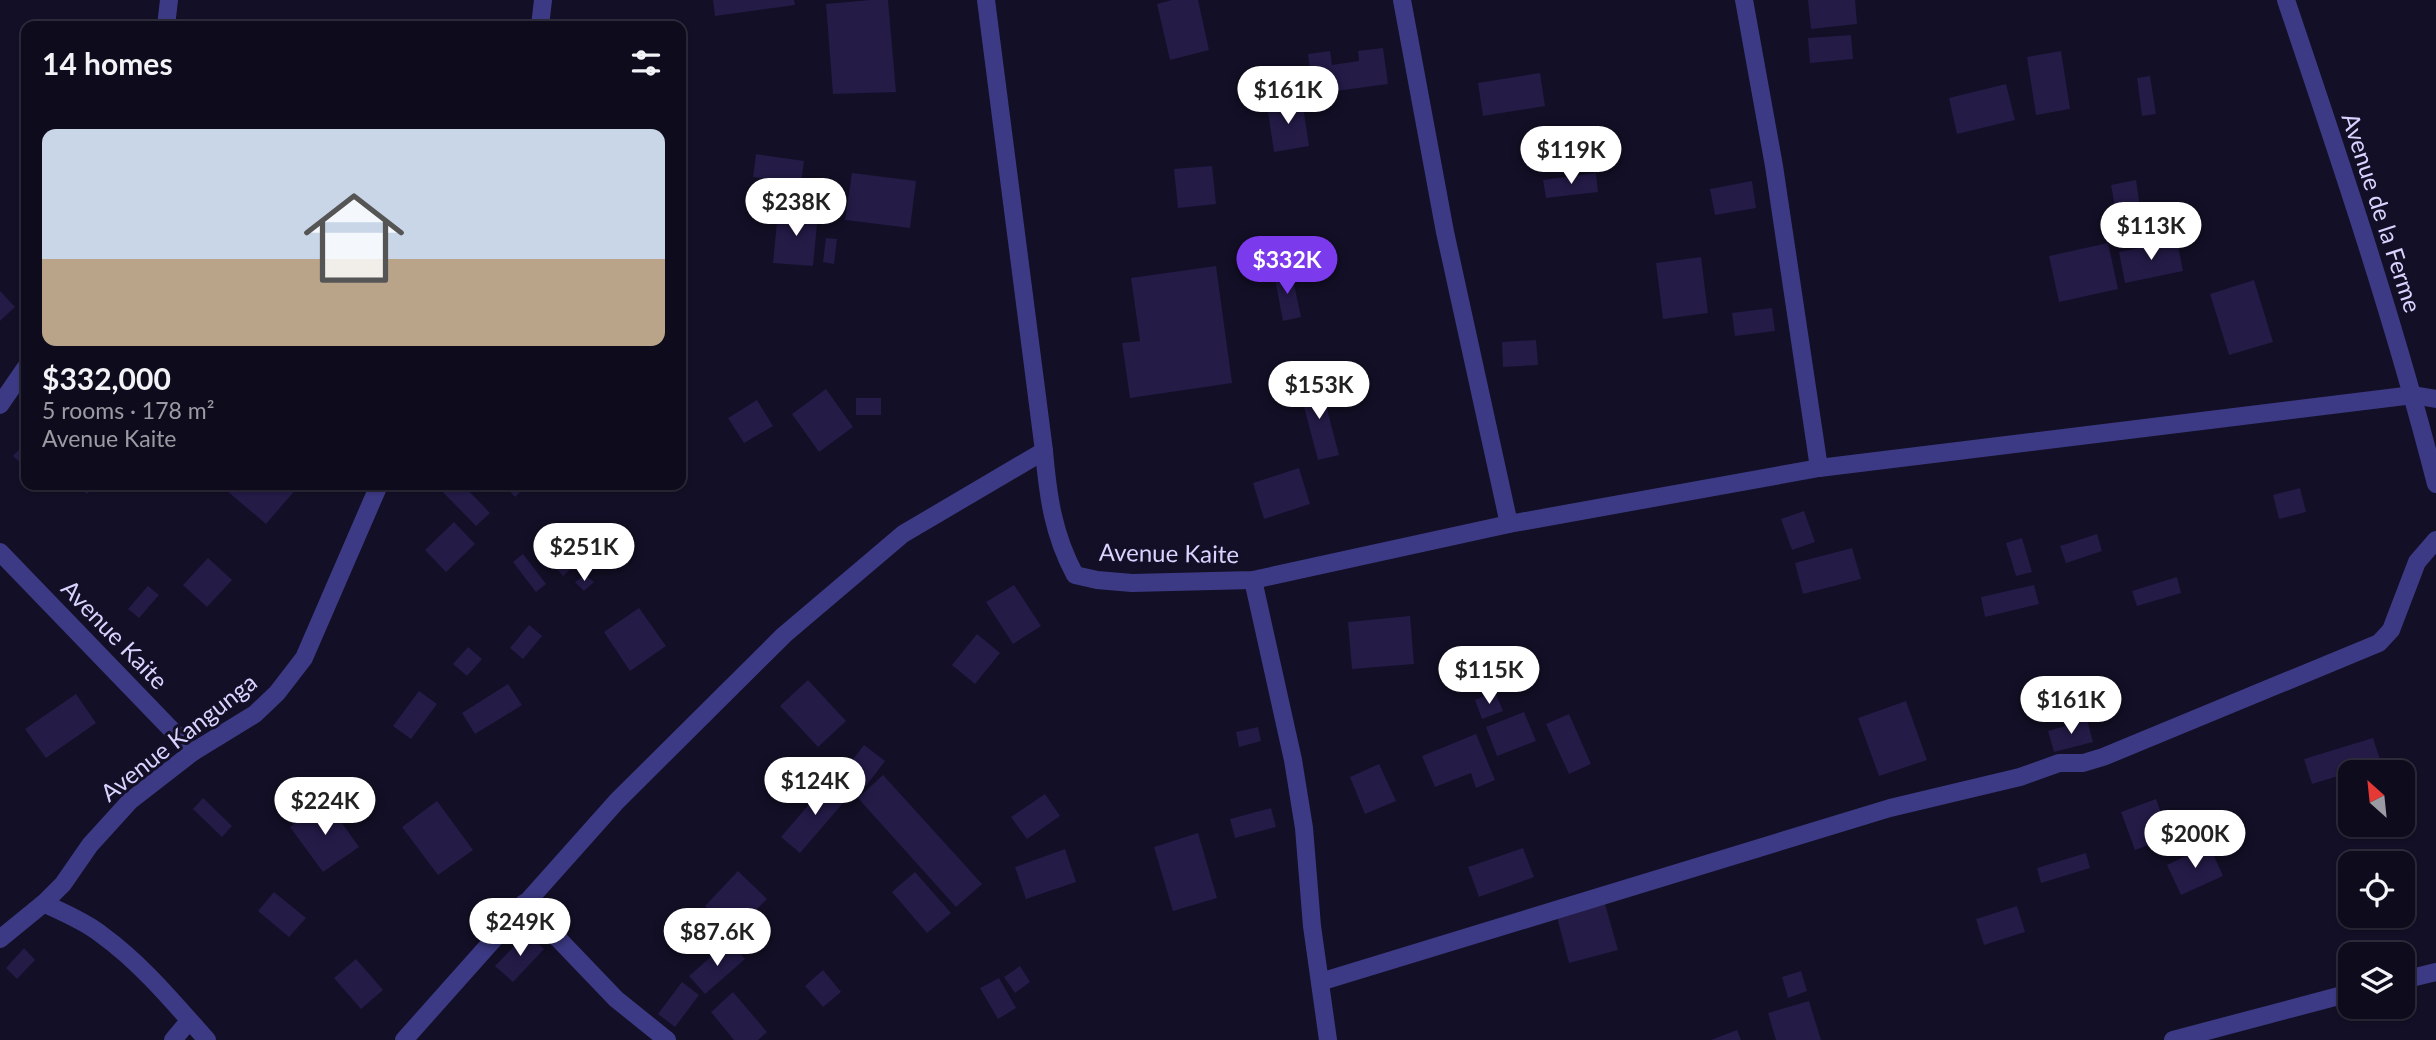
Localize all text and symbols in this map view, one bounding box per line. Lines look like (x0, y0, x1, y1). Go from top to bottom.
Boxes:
icon: filters (627, 44, 665, 82)
text: 14 homes (42, 45, 173, 81)
pin: $161K (1239, 66, 1337, 126)
text: $161K (1253, 75, 1323, 103)
street label: Avenue de la Ferme (2337, 109, 2428, 316)
pin: $119K (1522, 127, 1620, 186)
text: $119K (1536, 135, 1606, 163)
icon: home (291, 175, 417, 301)
pin: $238K (747, 178, 845, 238)
text: $238K (761, 187, 831, 215)
pin: $113K (2102, 202, 2200, 262)
text: $113K (2116, 211, 2186, 239)
pin: $332K (1238, 236, 1336, 296)
text: $332K (1252, 245, 1322, 273)
text: $332,000 (42, 360, 171, 396)
pin: $153K (1270, 362, 1368, 421)
text: $153K (1284, 370, 1354, 398)
text: 5 rooms · 178 m² (42, 396, 214, 424)
text: Avenue Kaite (42, 424, 176, 452)
pin: $251K (535, 524, 633, 583)
text: $251K (549, 532, 619, 560)
street label: Avenue Kaite (1099, 537, 1239, 568)
street label: Avenue Kaite (56, 573, 174, 695)
pin: $115K (1440, 646, 1538, 706)
text: $115K (1454, 655, 1524, 683)
street label: Avenue Kangunga (94, 667, 262, 807)
pin: $161K (2022, 676, 2120, 736)
text: $161K (2036, 685, 2106, 713)
pin: $124K (766, 758, 864, 817)
north arrow (2338, 760, 2415, 836)
map controls (2338, 760, 2415, 1019)
text: $124K (780, 766, 850, 794)
pin: $224K (276, 778, 374, 837)
text: $224K (290, 786, 360, 814)
pin: $200K (2146, 810, 2244, 870)
text: $200K (2160, 819, 2230, 847)
button: locate (2338, 851, 2415, 928)
pin: $249K (471, 898, 569, 958)
text: $249K (485, 907, 555, 935)
pin: $87.6K (660, 908, 774, 968)
text: $87.6K (680, 917, 754, 945)
button: layers (2338, 942, 2415, 1019)

